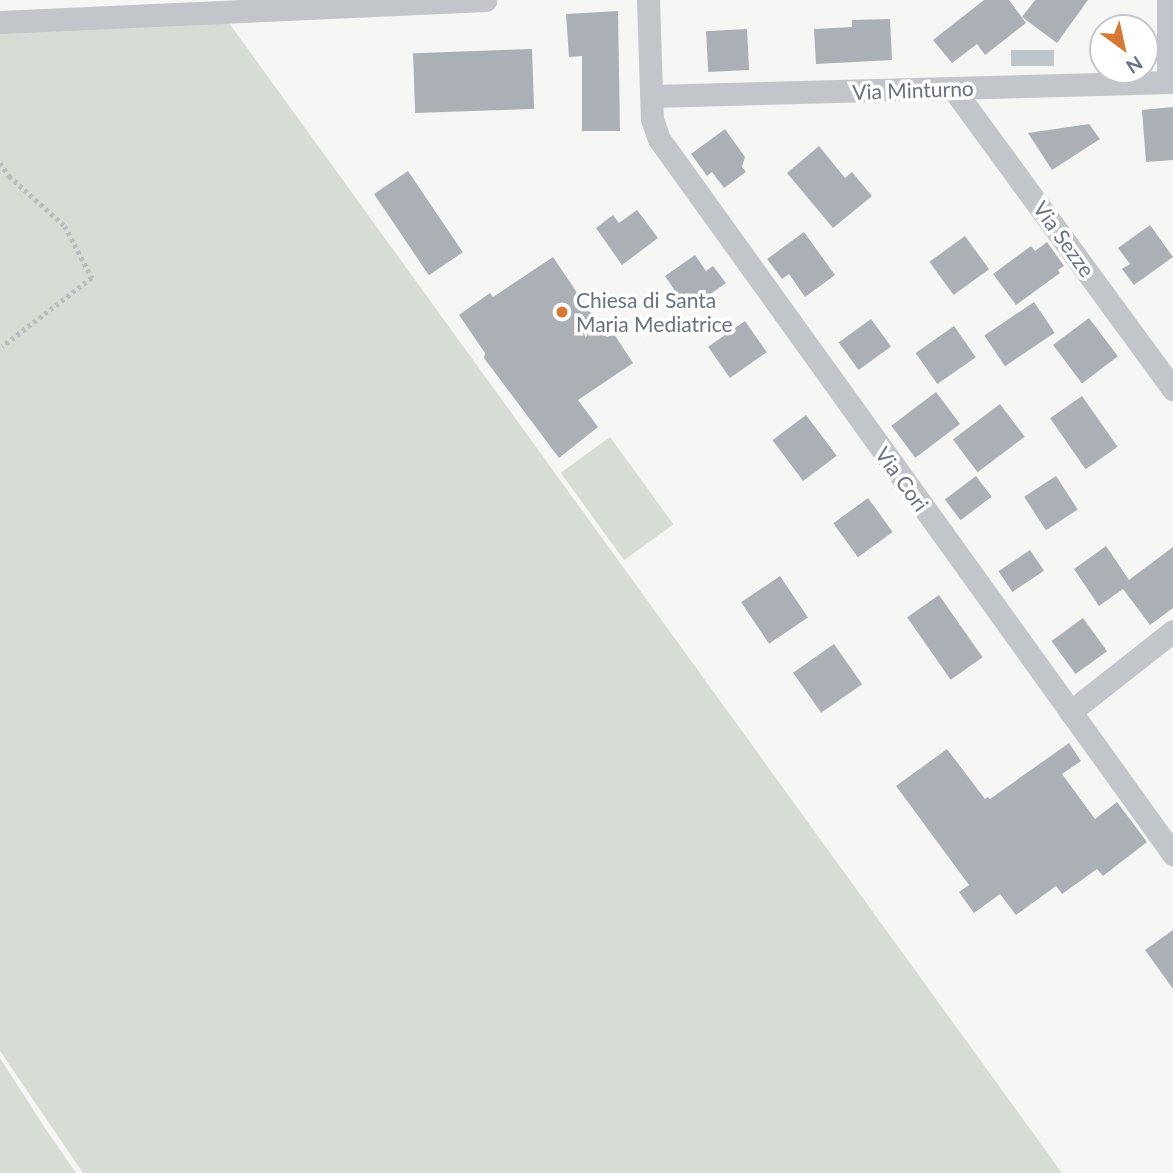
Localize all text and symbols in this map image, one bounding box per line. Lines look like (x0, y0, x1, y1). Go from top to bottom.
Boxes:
north arrow (1089, 14, 1159, 84)
text: N (1122, 52, 1147, 79)
street label: Via Minturno (852, 75, 974, 105)
street label: Via Sezze (1028, 196, 1100, 282)
place label: Chiesa di Santa Maria Mediatrice (576, 287, 733, 337)
marker: Chiesa di Santa Maria Mediatrice (554, 304, 570, 320)
street label: Via Cori (870, 442, 934, 516)

